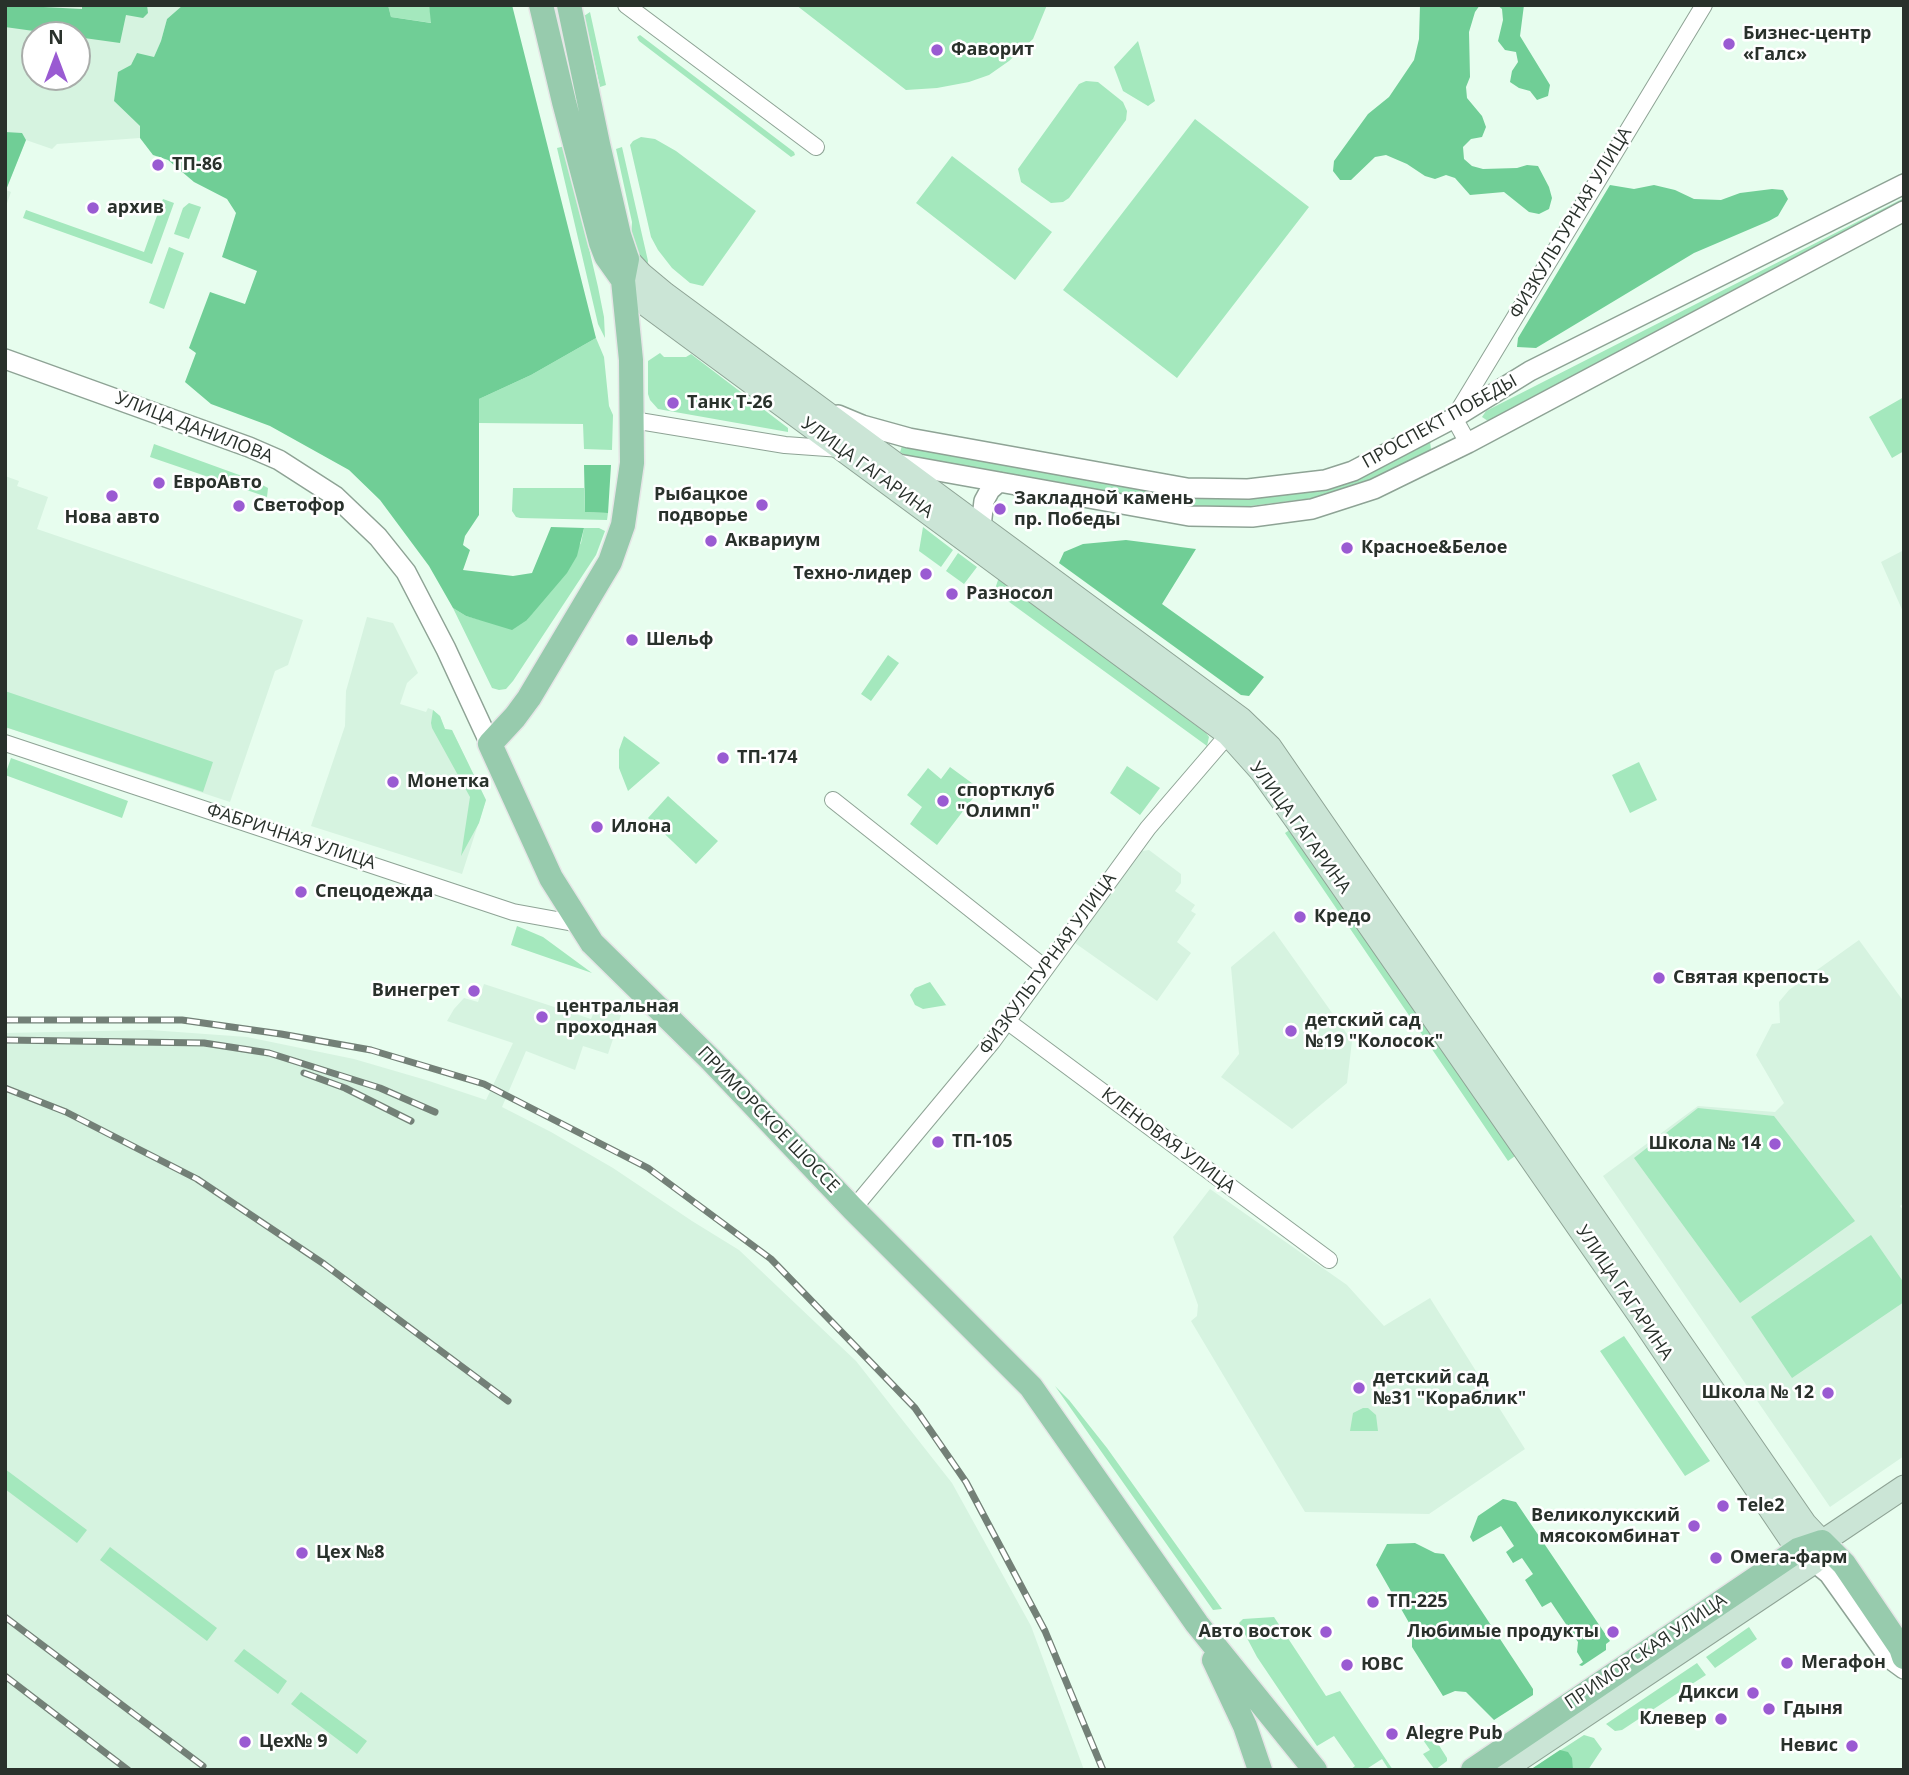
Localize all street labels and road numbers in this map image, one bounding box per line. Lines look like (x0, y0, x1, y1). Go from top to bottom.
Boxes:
street label: ФИЗКУЛЬТУРНАЯ УЛИЦА (1505, 123, 1637, 323)
street label: ПРОСПЕКТ ПОБЕДЫ (1359, 370, 1521, 474)
street label: УЛИЦА ДАНИЛОВА (112, 388, 276, 468)
street label: УЛИЦА ГАГАРИНА (797, 413, 937, 523)
street label: УЛИЦА ГАГАРИНА (1245, 758, 1355, 898)
street label: ФАБРИЧНАЯ УЛИЦА (204, 799, 378, 875)
street label: ФИЗКУЛЬТУРНАЯ УЛИЦА (975, 869, 1121, 1059)
street label: ПРИМОРСКОЕ ШОССЕ (693, 1042, 843, 1198)
street label: КЛЕНОВАЯ УЛИЦА (1097, 1084, 1239, 1198)
street label: УЛИЦА ГАГАРИНА (1571, 1222, 1677, 1364)
street label: ПРИМОРСКАЯ УЛИЦА (1561, 1590, 1731, 1714)

